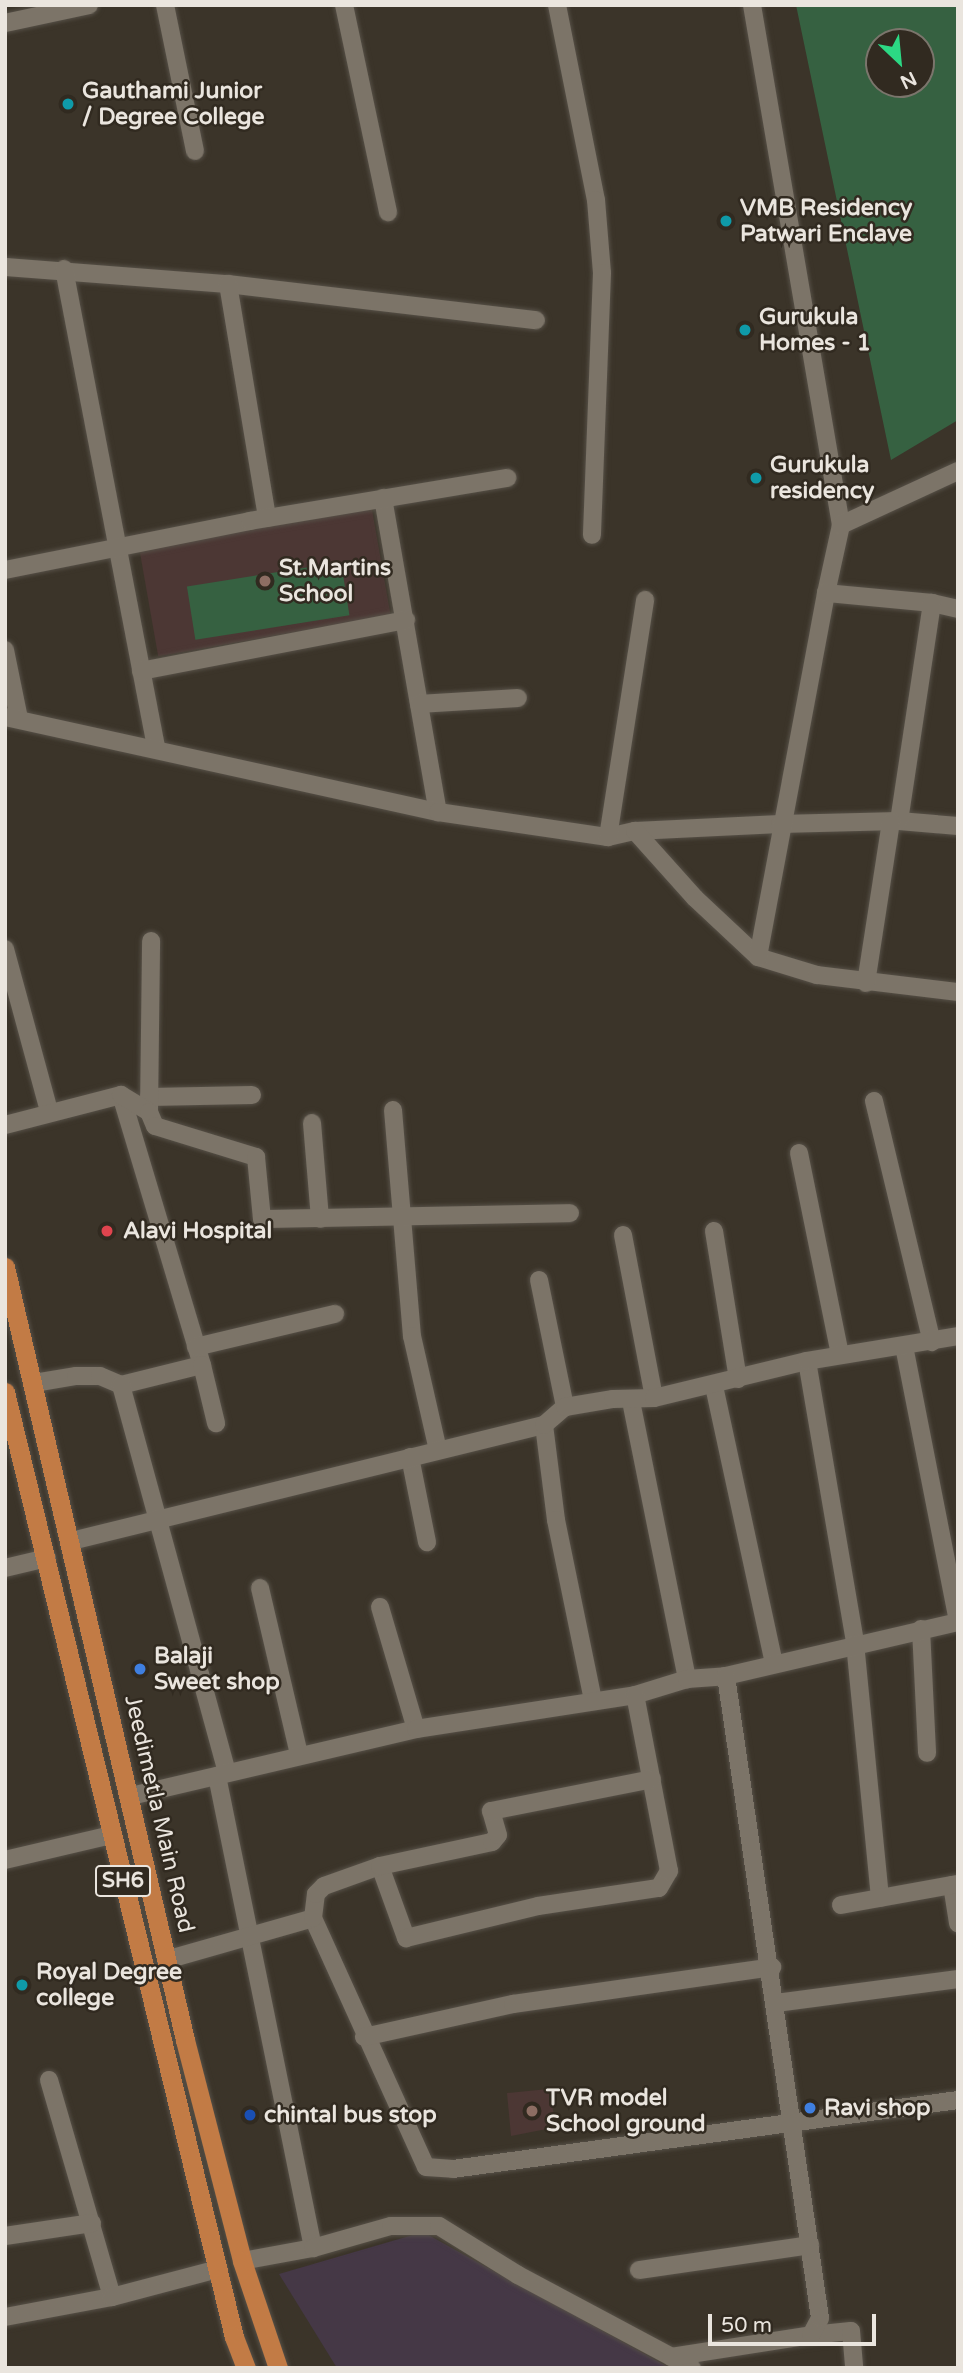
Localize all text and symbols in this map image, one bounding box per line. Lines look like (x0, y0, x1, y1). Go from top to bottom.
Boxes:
north arrow (865, 28, 935, 98)
text: N (897, 67, 920, 93)
place label: Gauthami Junior / Degree College (82, 77, 265, 131)
marker: Gauthami Junior / Degree College (60, 96, 76, 112)
place label: VMB Residency Patwari Enclave (740, 194, 912, 248)
marker: VMB Residency Patwari Enclave (718, 213, 734, 229)
place label: Gurukula Homes - 1 (759, 303, 871, 357)
marker: Gurukula Homes - 1 (737, 322, 753, 338)
place label: Gurukula residency (770, 451, 874, 505)
marker: Gurukula residency (748, 470, 764, 486)
place label: St.Martins School (279, 554, 391, 608)
marker: St.Martins School (257, 573, 273, 589)
place label: Alavi Hospital (123, 1217, 272, 1245)
marker: Alavi Hospital (97, 1221, 117, 1241)
place label: Balaji Sweet shop (154, 1642, 280, 1696)
marker: Balaji Sweet shop (132, 1661, 148, 1677)
street label: Jeedimetla Main Road (118, 1692, 200, 1936)
road number: SH6 (95, 1864, 151, 1898)
place label: Royal Degree college (36, 1958, 182, 2012)
marker: Royal Degree college (14, 1977, 30, 1993)
place label: TVR model School ground (546, 2084, 706, 2138)
place label: Ravi shop (824, 2094, 931, 2122)
marker: Ravi shop (802, 2100, 818, 2116)
place label: chintal bus stop (264, 2101, 437, 2129)
marker: TVR model School ground (524, 2103, 540, 2119)
marker: chintal bus stop (242, 2107, 258, 2123)
scale bar (711, 2300, 879, 2344)
text: 50 m (721, 2313, 772, 2338)

